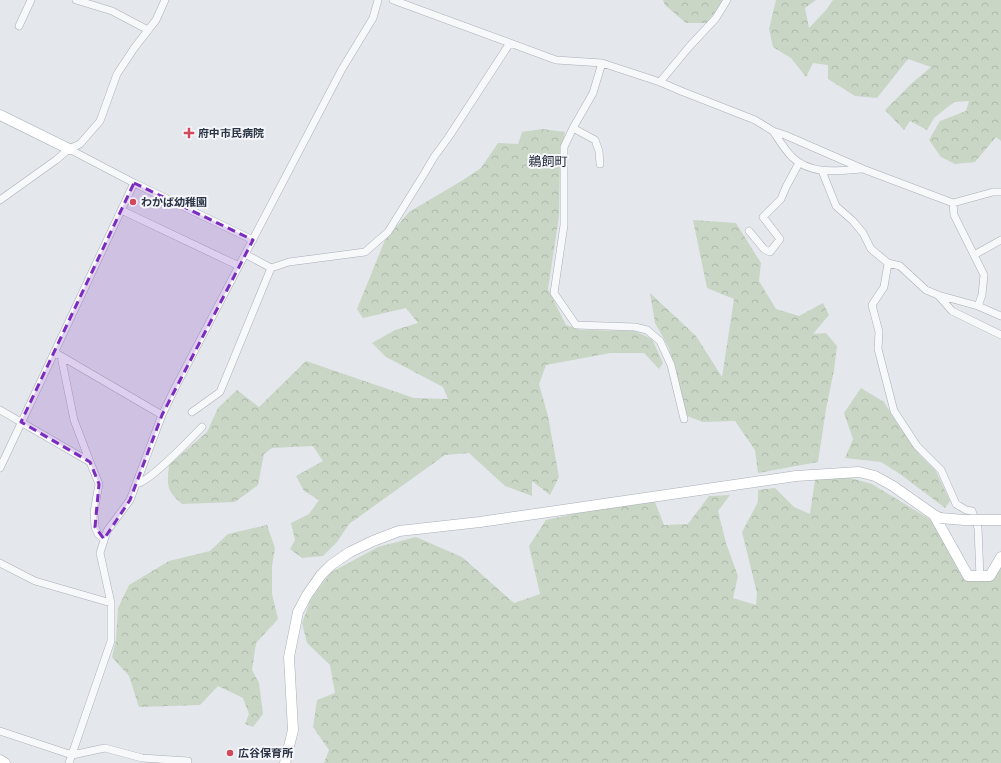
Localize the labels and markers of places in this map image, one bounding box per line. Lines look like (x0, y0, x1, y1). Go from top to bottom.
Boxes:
place label: 府中市民病院 (198, 126, 264, 140)
marker: 府中市民病院 (183, 127, 195, 139)
place label: わかば幼稚園 (141, 195, 207, 209)
marker: わかば幼稚園 (128, 197, 138, 207)
place label: 広谷保育所 (238, 746, 293, 760)
marker: 広谷保育所 (225, 748, 235, 758)

